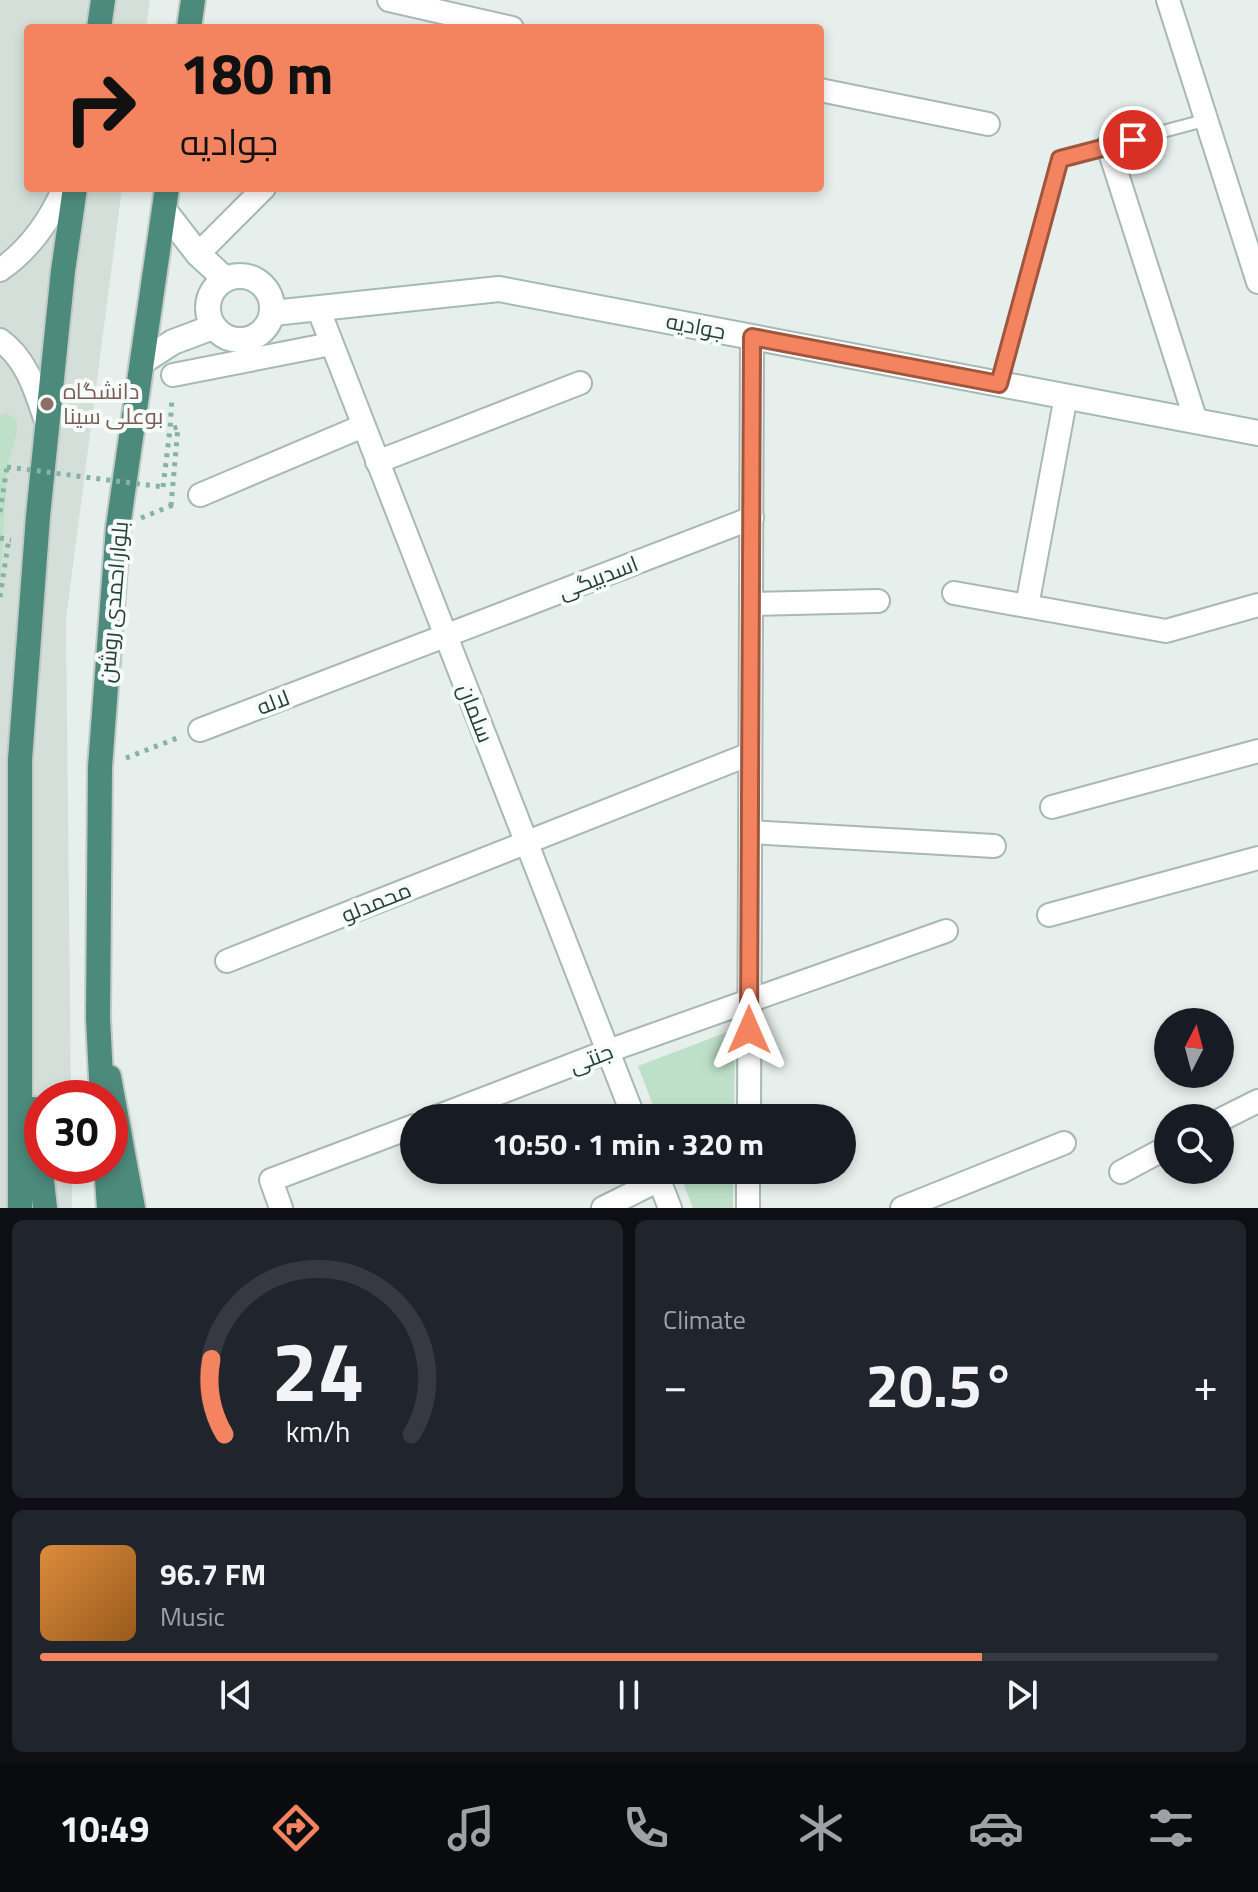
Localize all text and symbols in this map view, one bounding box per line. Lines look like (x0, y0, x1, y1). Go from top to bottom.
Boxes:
text: 180 m (180, 31, 333, 116)
icon: right (48, 56, 152, 160)
pin (1099, 106, 1167, 174)
text: جوادیه (180, 114, 278, 169)
icon: arrive (1111, 118, 1155, 162)
street label: جوادیه (663, 304, 729, 348)
place label: دانشگاه بوعلی سینا (63, 374, 163, 433)
marker: دانشگاه بوعلی سینا (38, 395, 56, 413)
street label: بلوار احمدی روشن (89, 520, 137, 684)
street label: اسدبیگی (553, 546, 643, 608)
street label: سلمان (449, 678, 503, 748)
street label: لاله (252, 680, 294, 724)
street label: محمدلو (336, 873, 416, 931)
position arrow (707, 988, 791, 1072)
north arrow (1154, 1008, 1234, 1088)
map controls (1154, 1008, 1234, 1184)
street label: جنتی (564, 1034, 618, 1082)
speed limit sign: 30 (24, 1080, 128, 1184)
button: search (1154, 1104, 1234, 1184)
text: 10:50 · 1 min · 320 m (492, 1121, 764, 1167)
text: Climate (663, 1300, 746, 1339)
text: 24 (271, 1307, 364, 1433)
text: 20.5° (866, 1339, 1015, 1430)
text: − (663, 1351, 688, 1418)
text: + (1193, 1351, 1218, 1418)
text: km/h (285, 1410, 350, 1453)
text: 96.7 FM (160, 1551, 266, 1597)
text: Music (160, 1597, 225, 1636)
icon: previous (214, 1673, 258, 1717)
icon: pause (607, 1673, 651, 1717)
icon: next (1000, 1673, 1044, 1717)
icon: directions (268, 1800, 324, 1856)
icon: music (443, 1800, 499, 1856)
icon: phone (618, 1800, 674, 1856)
icon: climate (793, 1800, 849, 1856)
icon: car (968, 1800, 1024, 1856)
icon: filters (1143, 1800, 1199, 1856)
text: 10:49 (59, 1801, 149, 1856)

